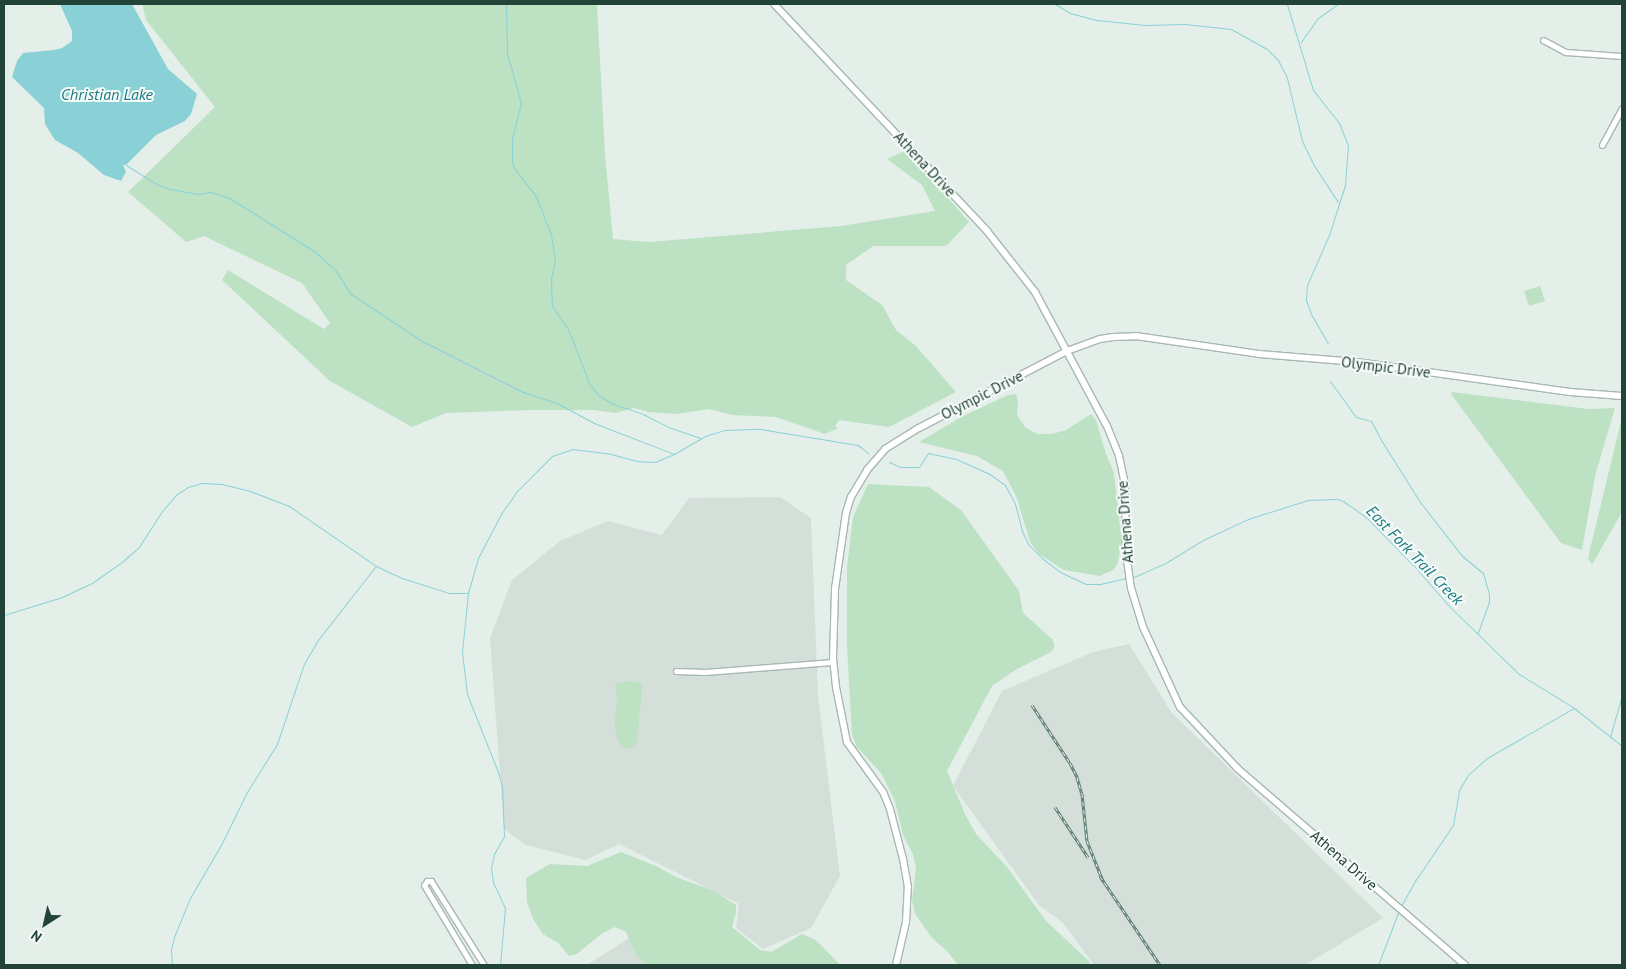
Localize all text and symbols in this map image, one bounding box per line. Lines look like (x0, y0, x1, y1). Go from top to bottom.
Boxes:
water label: Christian Lake (61, 84, 153, 104)
street label: Athena Drive (890, 128, 960, 200)
street label: Olympic Drive (1340, 353, 1432, 381)
street label: Olympic Drive (938, 366, 1026, 424)
street label: Athena Drive (1113, 480, 1137, 564)
water label: East Fork Trail Creek (1362, 501, 1468, 609)
street label: Athena Drive (1307, 826, 1381, 894)
north arrow (20, 899, 70, 949)
text: N (27, 926, 45, 946)

